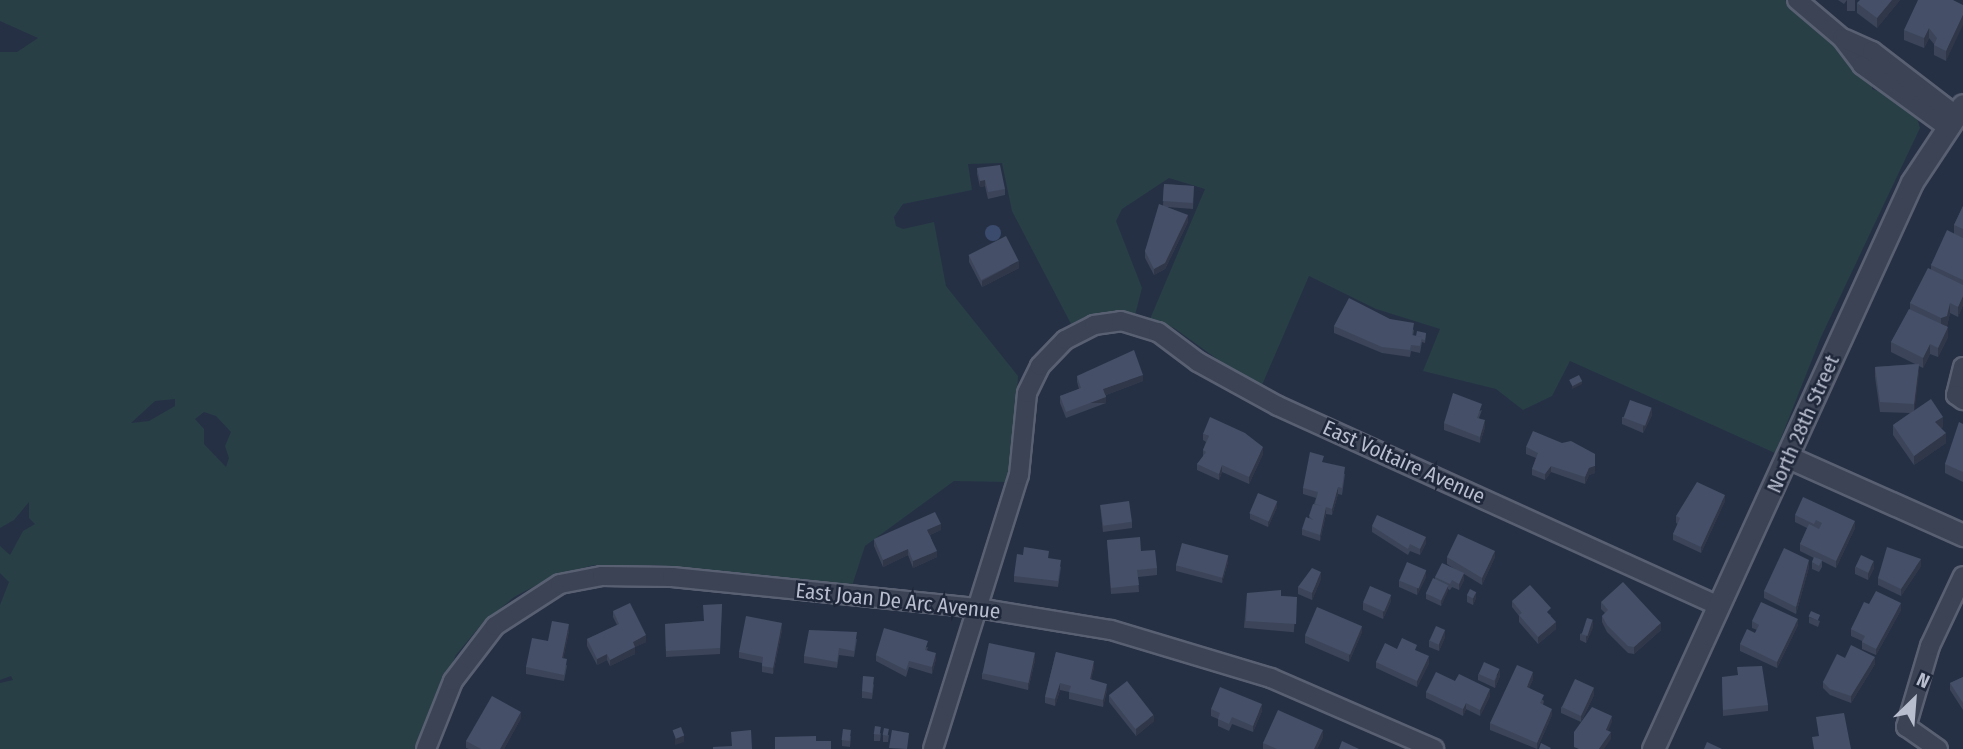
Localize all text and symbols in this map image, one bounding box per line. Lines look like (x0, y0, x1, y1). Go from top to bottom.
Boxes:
street label: North 28th Street (1761, 351, 1845, 497)
street label: East Voltaire Avenue (1319, 415, 1489, 509)
street label: East Joan De Arc Avenue (794, 578, 1002, 624)
north arrow (1879, 665, 1949, 735)
text: N (1913, 668, 1933, 693)

